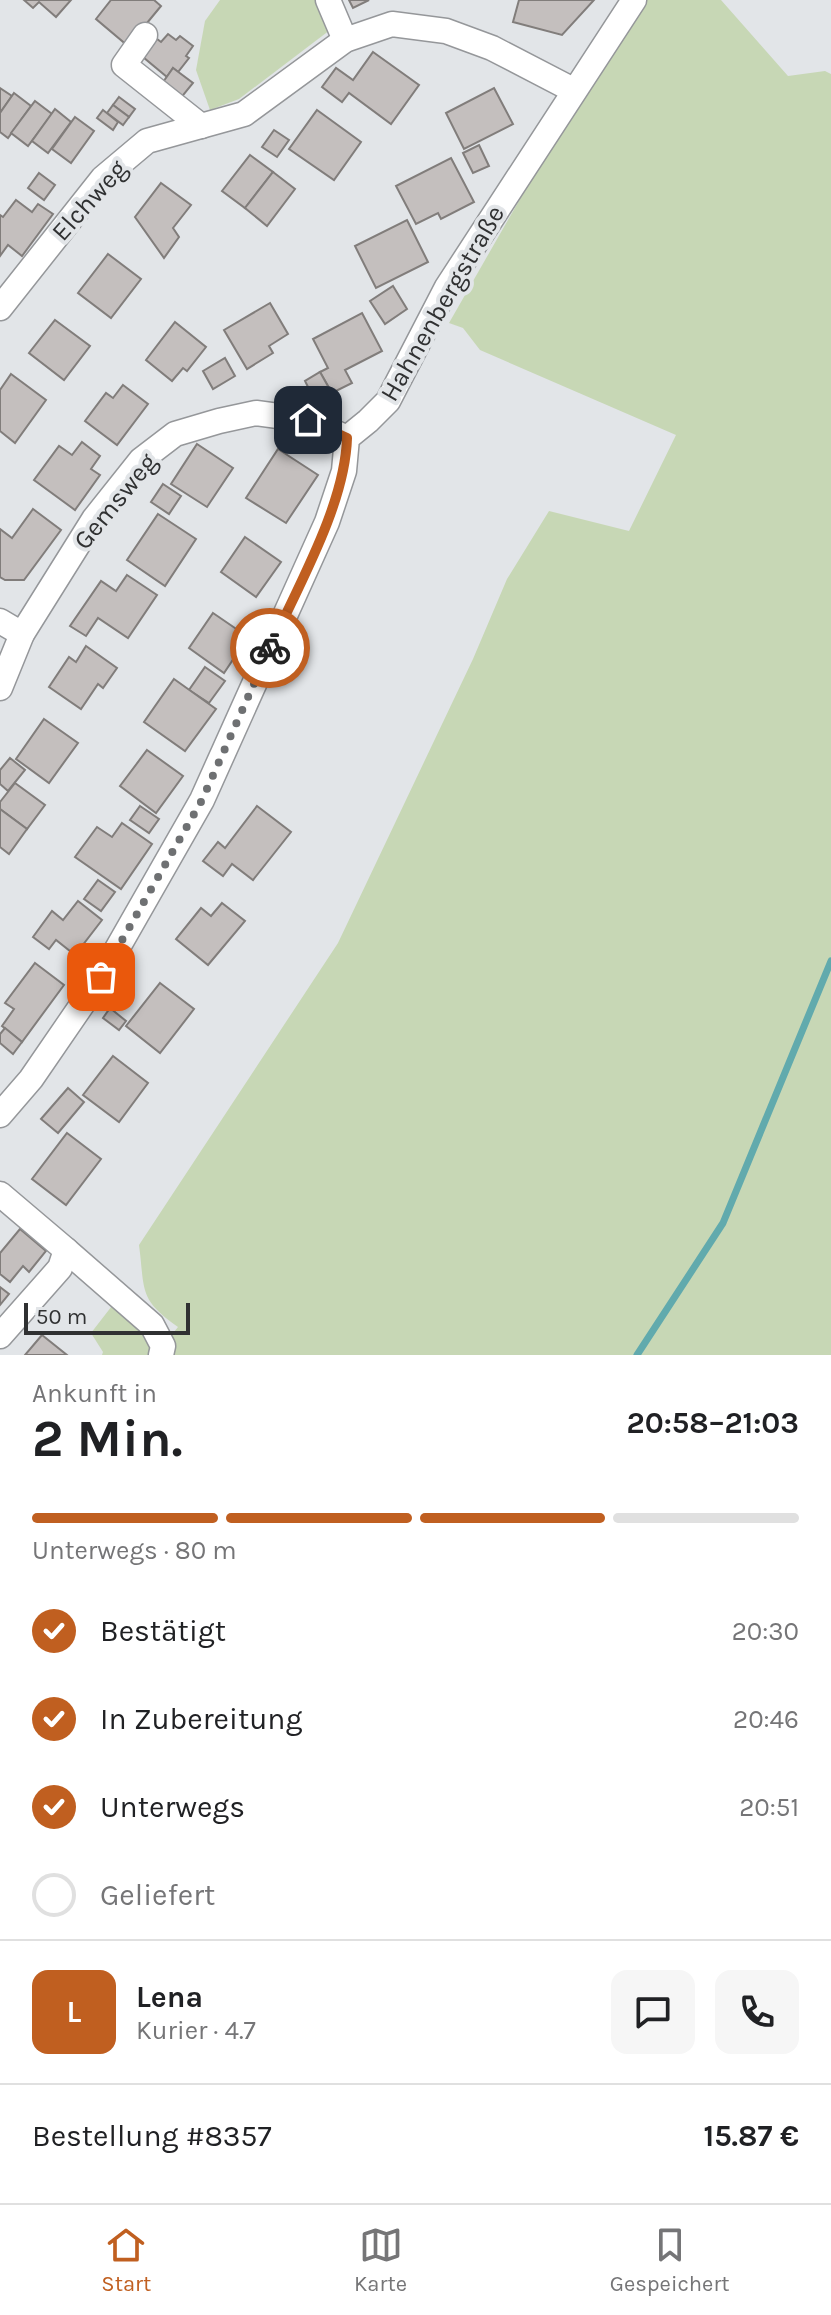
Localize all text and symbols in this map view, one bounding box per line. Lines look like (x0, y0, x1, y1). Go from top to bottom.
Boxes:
street label: Elchweg (45, 153, 134, 247)
street label: Hahnenbergstraße (374, 200, 511, 407)
pin (274, 386, 342, 454)
icon: home (286, 398, 330, 442)
street label: Gemsweg (67, 447, 164, 556)
courier (230, 608, 310, 688)
icon: bike (248, 626, 292, 670)
pin (67, 943, 135, 1011)
icon: bag (79, 955, 123, 999)
scale bar (24, 1299, 190, 1335)
text: 50 m (36, 1304, 87, 1330)
text: Ankunft in (32, 1378, 157, 1409)
text: 20:58–21:03 (627, 1405, 799, 1441)
text: 2 Min. (32, 1408, 183, 1469)
text: Unterwegs · 80 m (32, 1535, 237, 1566)
icon: check (32, 1609, 76, 1653)
text: Bestätigt (100, 1613, 226, 1649)
text: 20:30 (732, 1616, 799, 1647)
icon: check (32, 1697, 76, 1741)
text: In Zubereitung (100, 1701, 302, 1737)
text: 20:46 (733, 1704, 799, 1735)
icon: check (32, 1785, 76, 1829)
text: Unterwegs (100, 1789, 245, 1825)
text: 20:51 (739, 1792, 799, 1823)
text: Geliefert (100, 1877, 215, 1913)
button: chat (611, 1970, 695, 2054)
button: phone (715, 1970, 799, 2054)
text: Lena (136, 1979, 203, 2015)
text: L (67, 1994, 81, 2030)
text: Kurier · 4.7 (136, 2015, 256, 2046)
text: Bestellung #8357 (32, 2118, 272, 2154)
text: 15.87 € (703, 2118, 799, 2154)
tab: Start (101, 2223, 151, 2297)
tab: Karte (354, 2223, 407, 2297)
tab: Gespeichert (610, 2223, 730, 2297)

